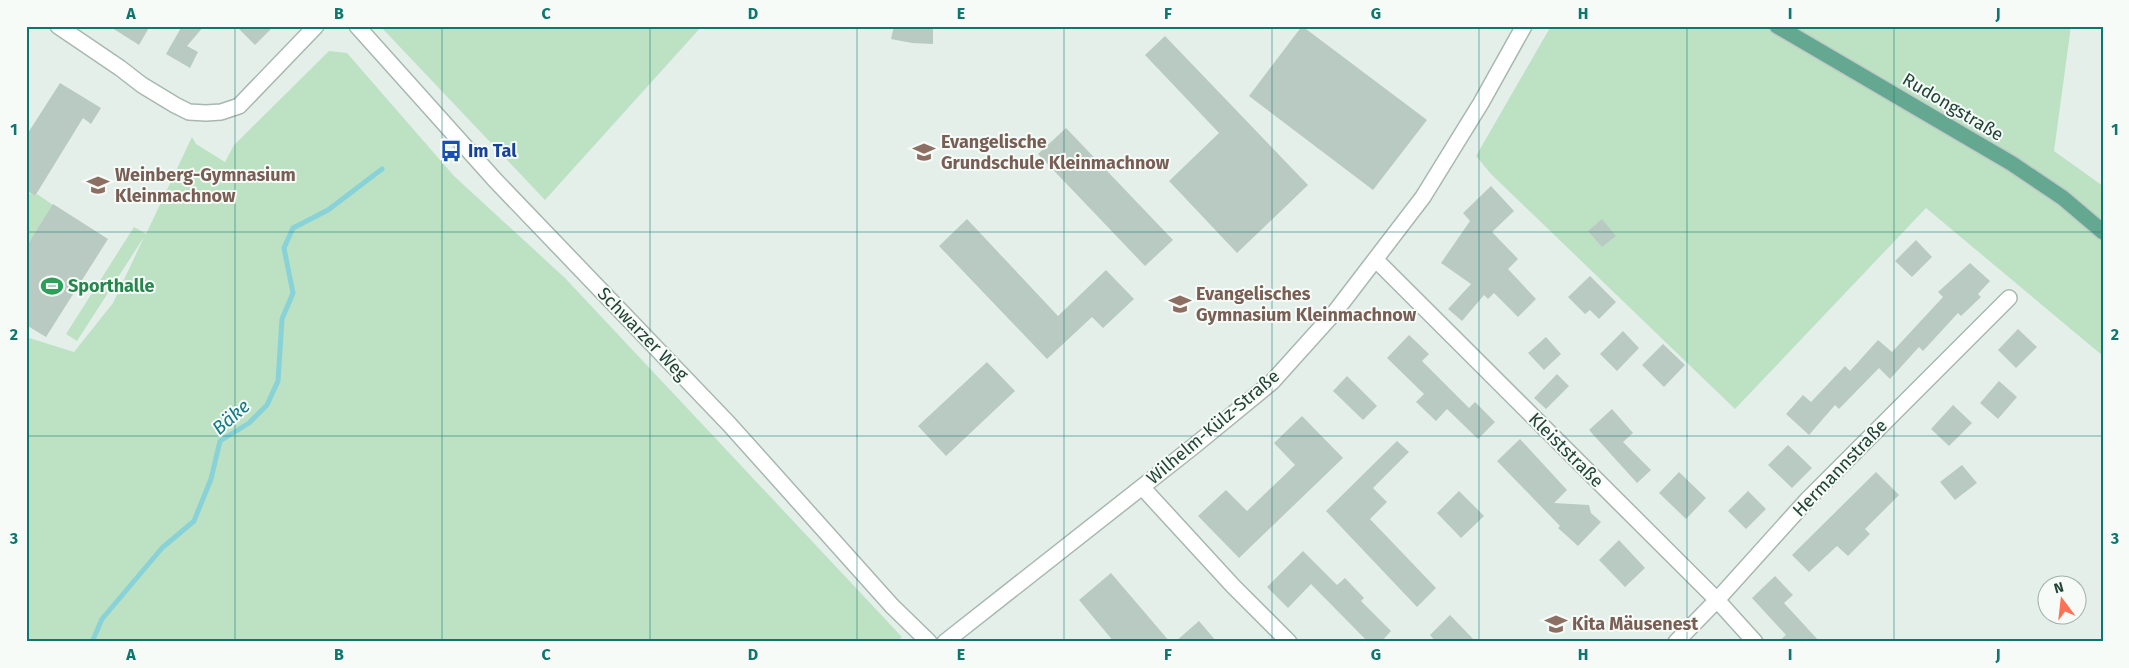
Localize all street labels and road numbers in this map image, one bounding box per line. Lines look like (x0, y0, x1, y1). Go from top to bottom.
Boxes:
street label: Rudongstraße (1899, 68, 2007, 146)
street label: Schwarzer Weg (593, 283, 693, 386)
street label: Wilhelm-Külz-Straße (1142, 365, 1284, 489)
street label: Kleiststraße (1524, 408, 1608, 492)
street label: Hermannstraße (1788, 415, 1892, 521)

